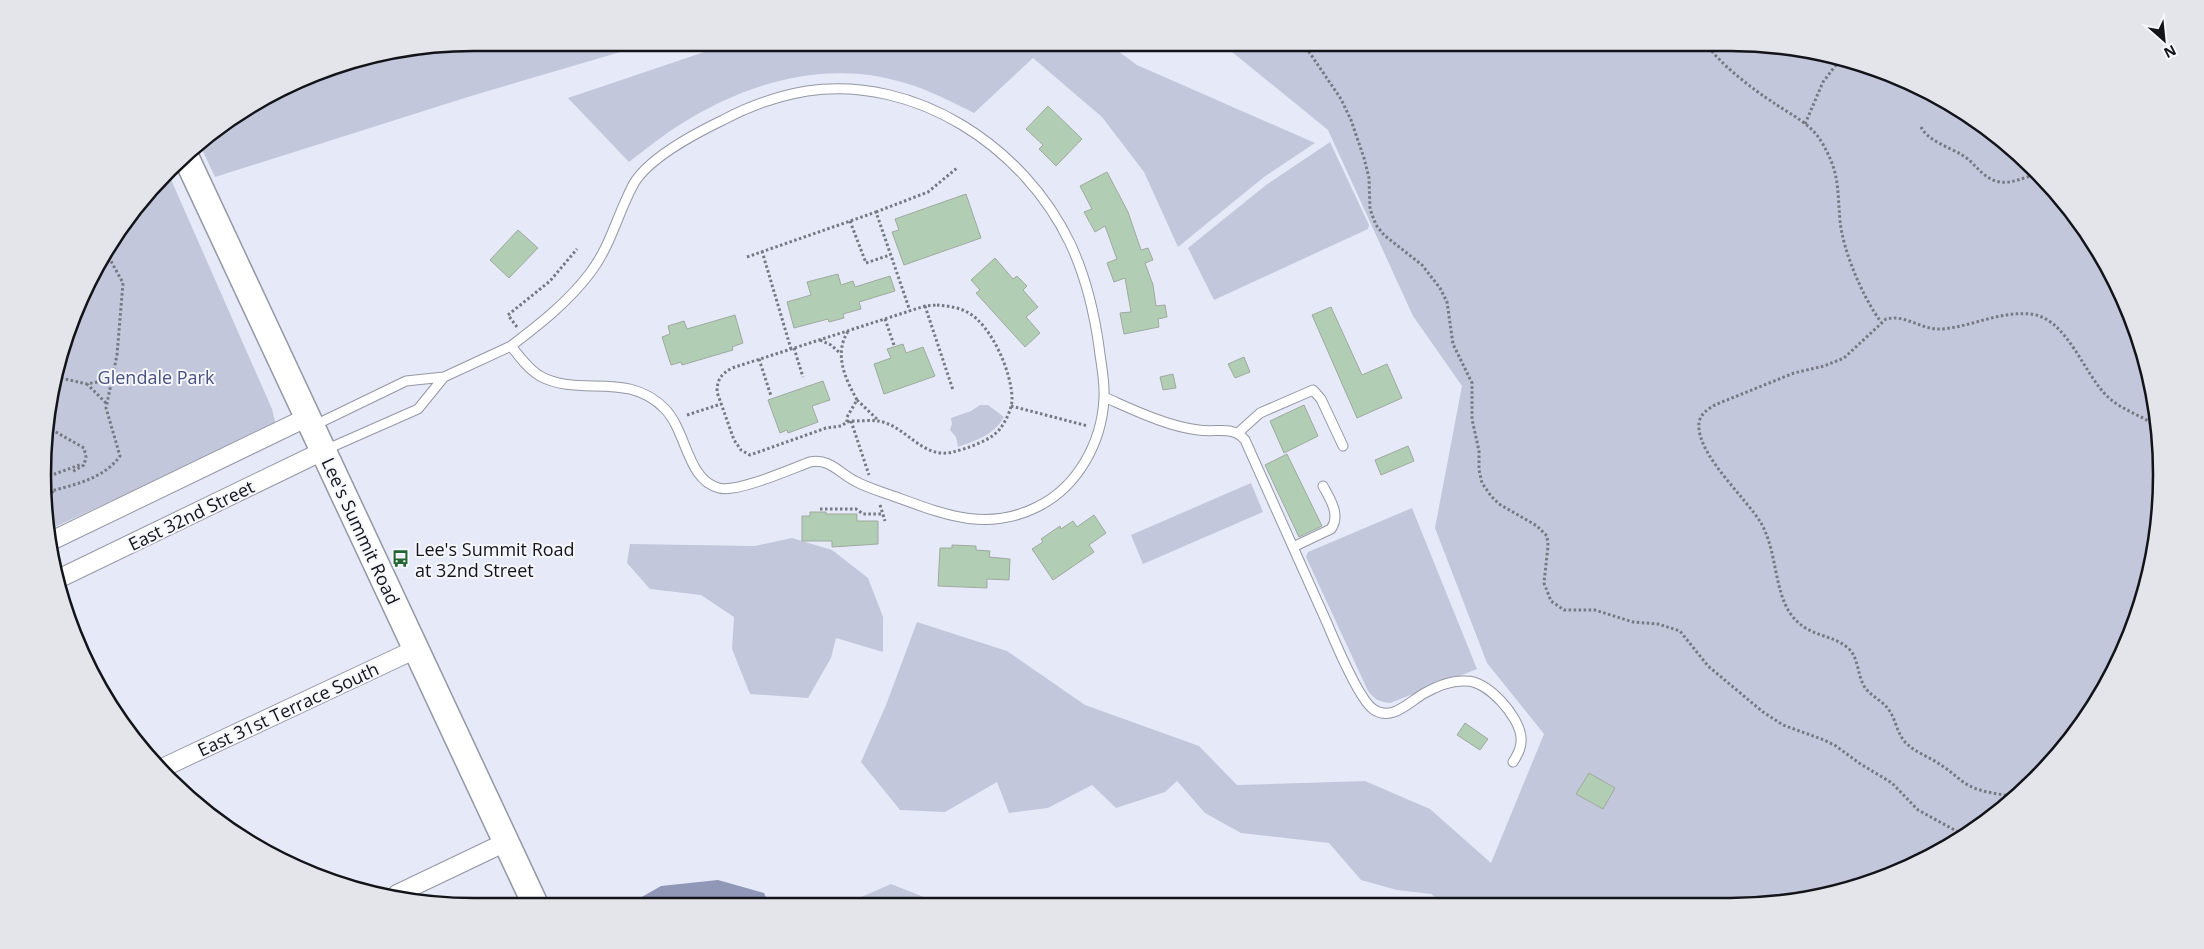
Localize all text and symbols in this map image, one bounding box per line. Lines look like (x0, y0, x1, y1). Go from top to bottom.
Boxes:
north arrow (2139, 15, 2189, 65)
text: N (2161, 41, 2180, 63)
park label: Glendale Park (98, 365, 215, 389)
street label: Lee's Summit Road (316, 454, 406, 608)
street label: East 32nd Street (124, 474, 258, 556)
place label: Lee's Summit Road at 32nd Street (415, 537, 575, 582)
bus stop icon: Lee's Summit Road at 32nd Street (391, 549, 411, 569)
street label: East 31st Terrace South (194, 656, 382, 762)

